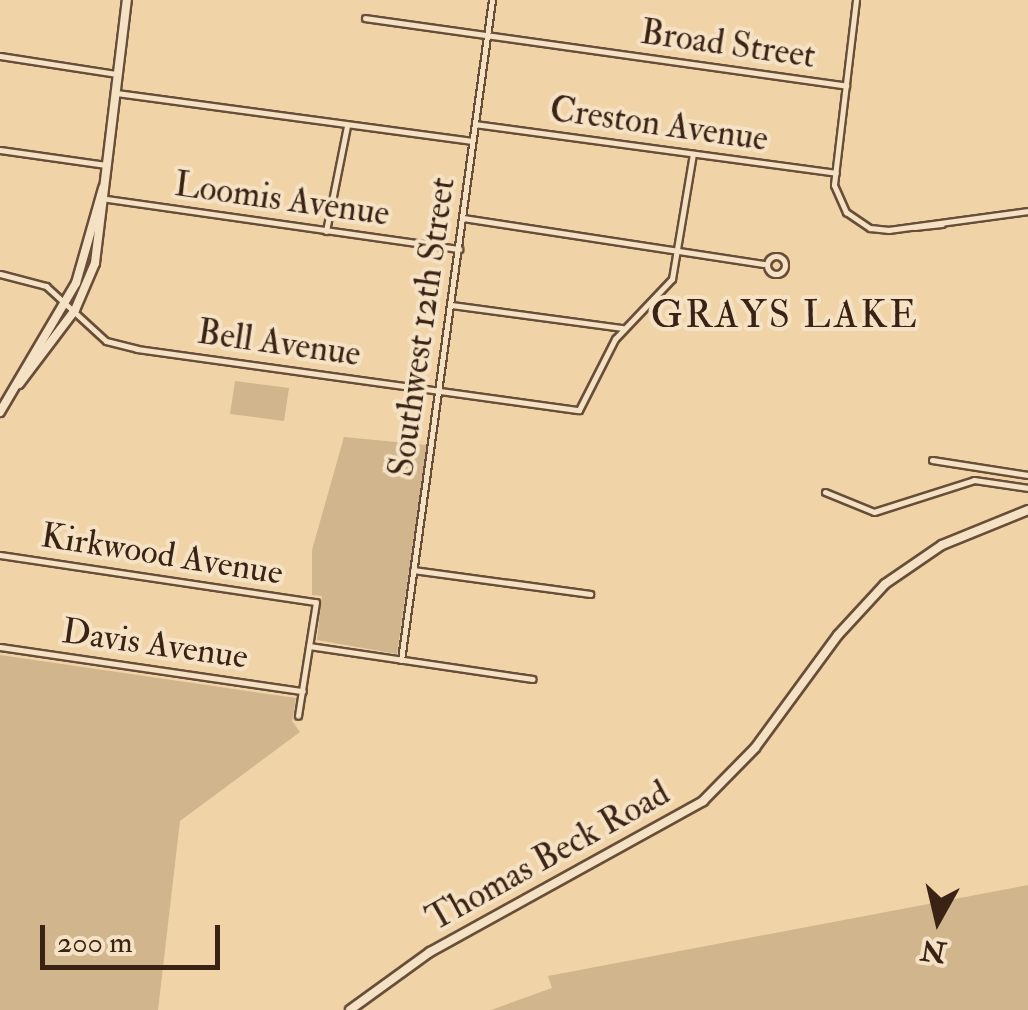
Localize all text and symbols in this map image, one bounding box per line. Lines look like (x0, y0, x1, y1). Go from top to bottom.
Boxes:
street label: Broad Street (638, 11, 818, 77)
street label: Creston Avenue (547, 88, 771, 160)
street label: Loomis Avenue (172, 163, 392, 235)
street label: Southwest 12th Street (380, 175, 464, 479)
district label: GRAYS LAKE (651, 293, 919, 339)
street label: Bell Avenue (195, 311, 363, 375)
street label: Kirkwood Avenue (38, 514, 286, 594)
street label: Davis Avenue (59, 610, 251, 678)
street label: Thomas Beck Road (419, 772, 677, 940)
north arrow (888, 870, 988, 970)
scale bar (45, 905, 225, 967)
text: 200 m (57, 924, 133, 961)
text: N (919, 931, 949, 969)

